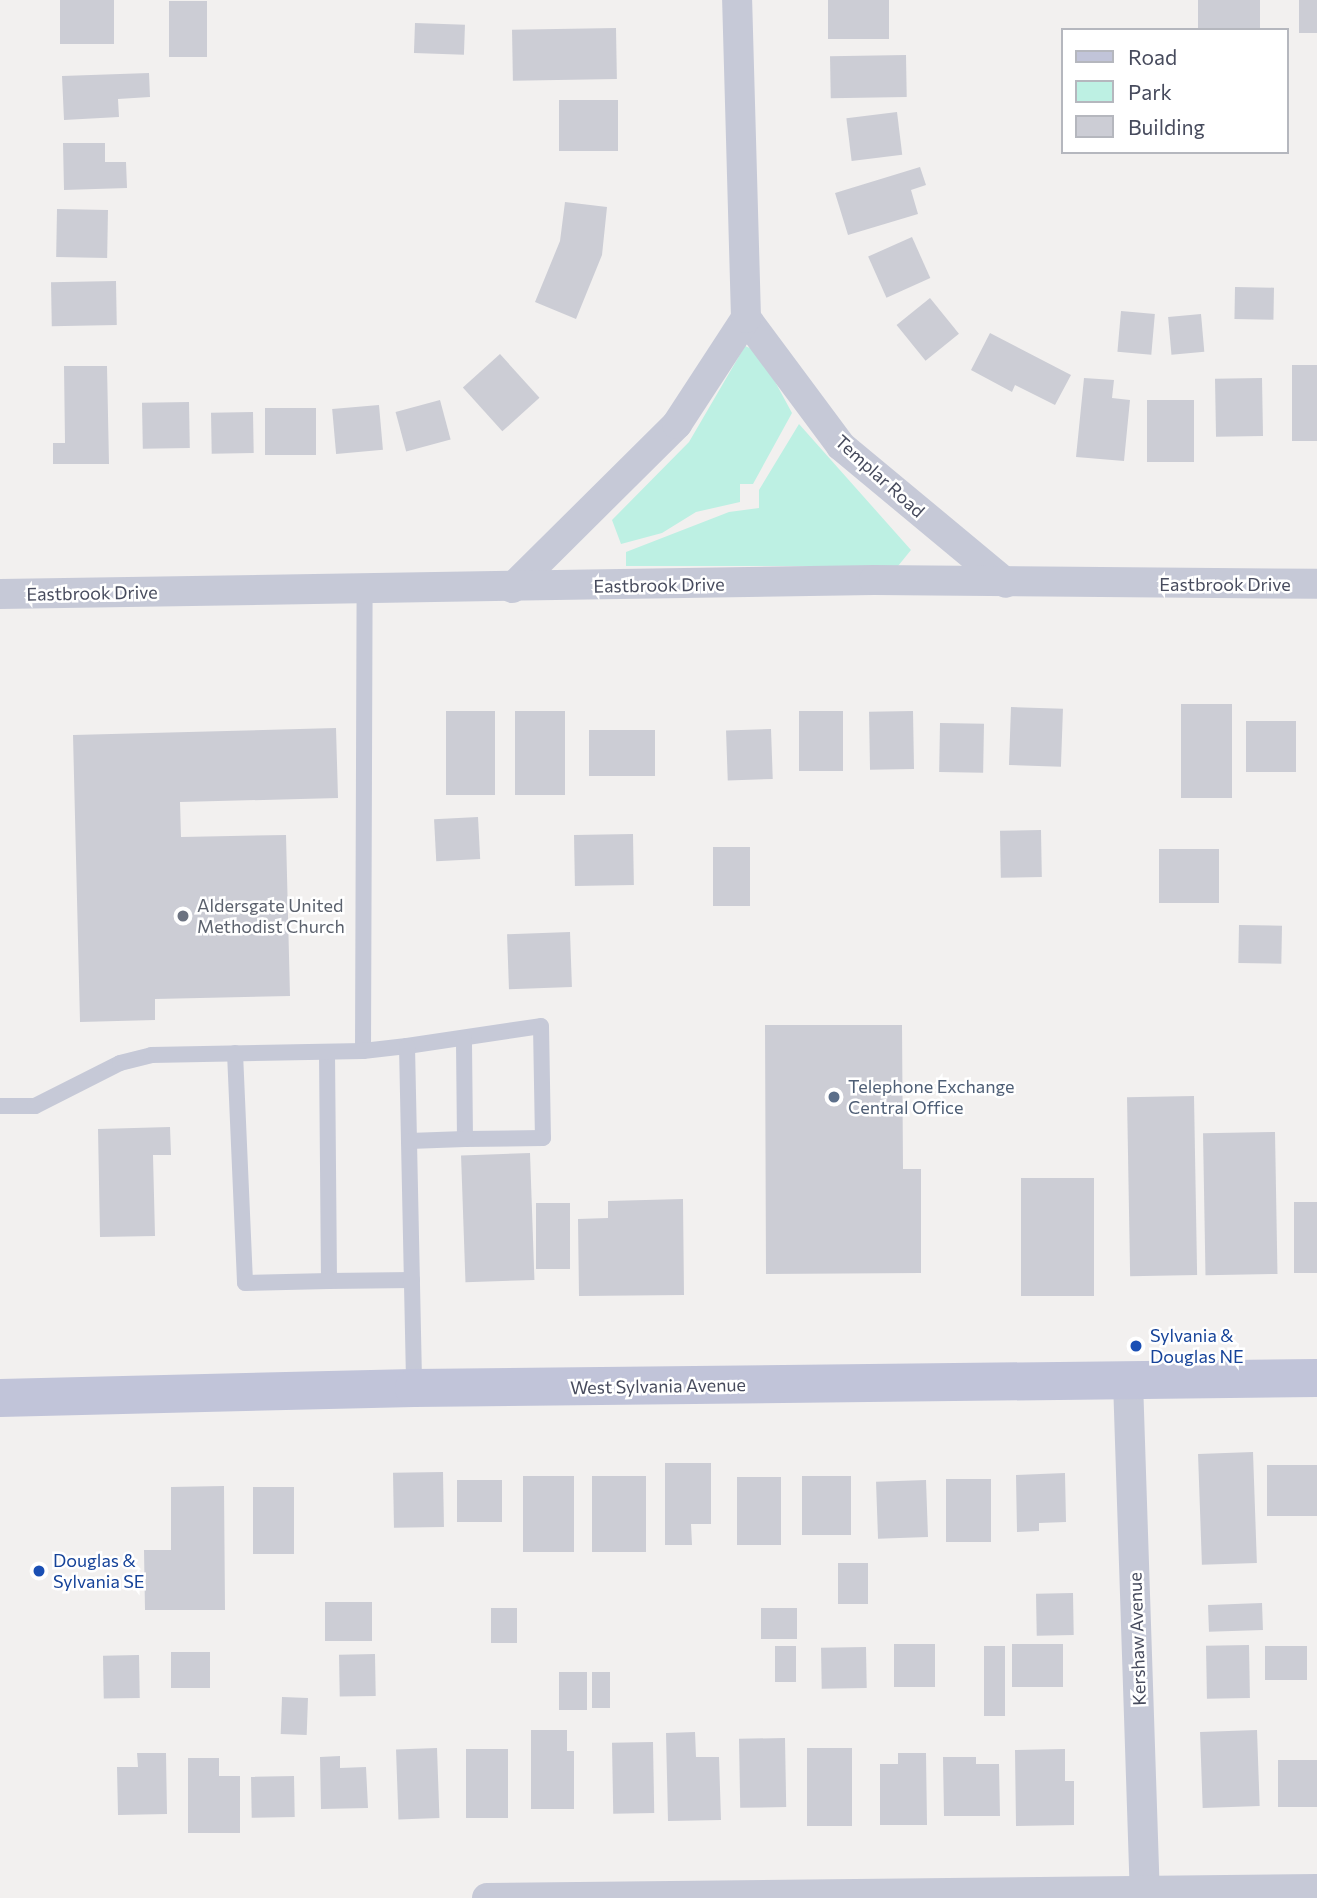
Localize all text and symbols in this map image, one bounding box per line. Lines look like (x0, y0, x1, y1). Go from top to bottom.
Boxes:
legend (1062, 28, 1289, 154)
text: Road (1128, 44, 1177, 69)
text: Park (1128, 79, 1172, 104)
text: Building (1128, 114, 1205, 139)
street label: Templar Road (831, 430, 929, 522)
street label: Eastbrook Drive (593, 573, 725, 597)
street label: Eastbrook Drive (1159, 573, 1291, 595)
street label: Eastbrook Drive (26, 581, 158, 605)
place label: Aldersgate United Methodist Church (197, 895, 345, 937)
marker: Aldersgate United Methodist Church (175, 908, 191, 924)
place label: Telephone Exchange Central Office (848, 1076, 1015, 1118)
marker: Telephone Exchange Central Office (826, 1089, 842, 1105)
place label: Sylvania & Douglas NE (1150, 1325, 1244, 1368)
marker: Sylvania & Douglas NE (1128, 1338, 1144, 1354)
street label: West Sylvania Avenue (570, 1374, 746, 1398)
place label: Douglas & Sylvania SE (53, 1550, 145, 1592)
marker: Douglas & Sylvania SE (31, 1563, 47, 1579)
street label: Kershaw Avenue (1124, 1572, 1150, 1706)

